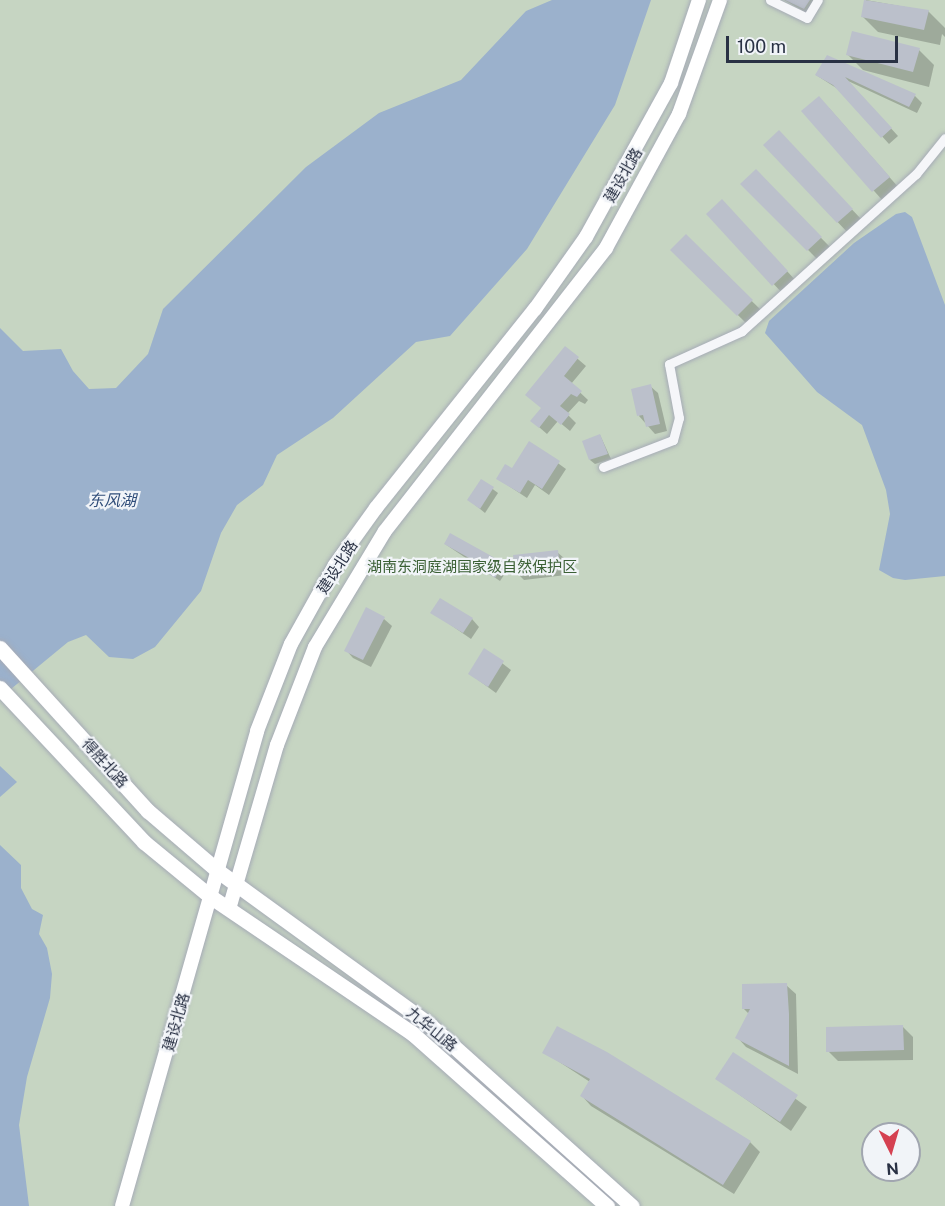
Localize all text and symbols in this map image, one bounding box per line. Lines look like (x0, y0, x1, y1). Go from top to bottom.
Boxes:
scale bar (729, 24, 902, 62)
text: 100 m (737, 36, 786, 57)
street label: 建设北路 (600, 145, 646, 205)
water label: 东风湖 (88, 491, 136, 511)
street label: 建设北路 (313, 537, 361, 597)
park label: 湖南东洞庭湖国家级自然保护区 (367, 558, 577, 576)
street label: 得胜北路 (78, 735, 132, 791)
street label: 建设北路 (159, 991, 193, 1053)
street label: 九华山路 (403, 1003, 461, 1055)
north arrow (861, 1122, 921, 1182)
text: N (885, 1158, 900, 1178)

